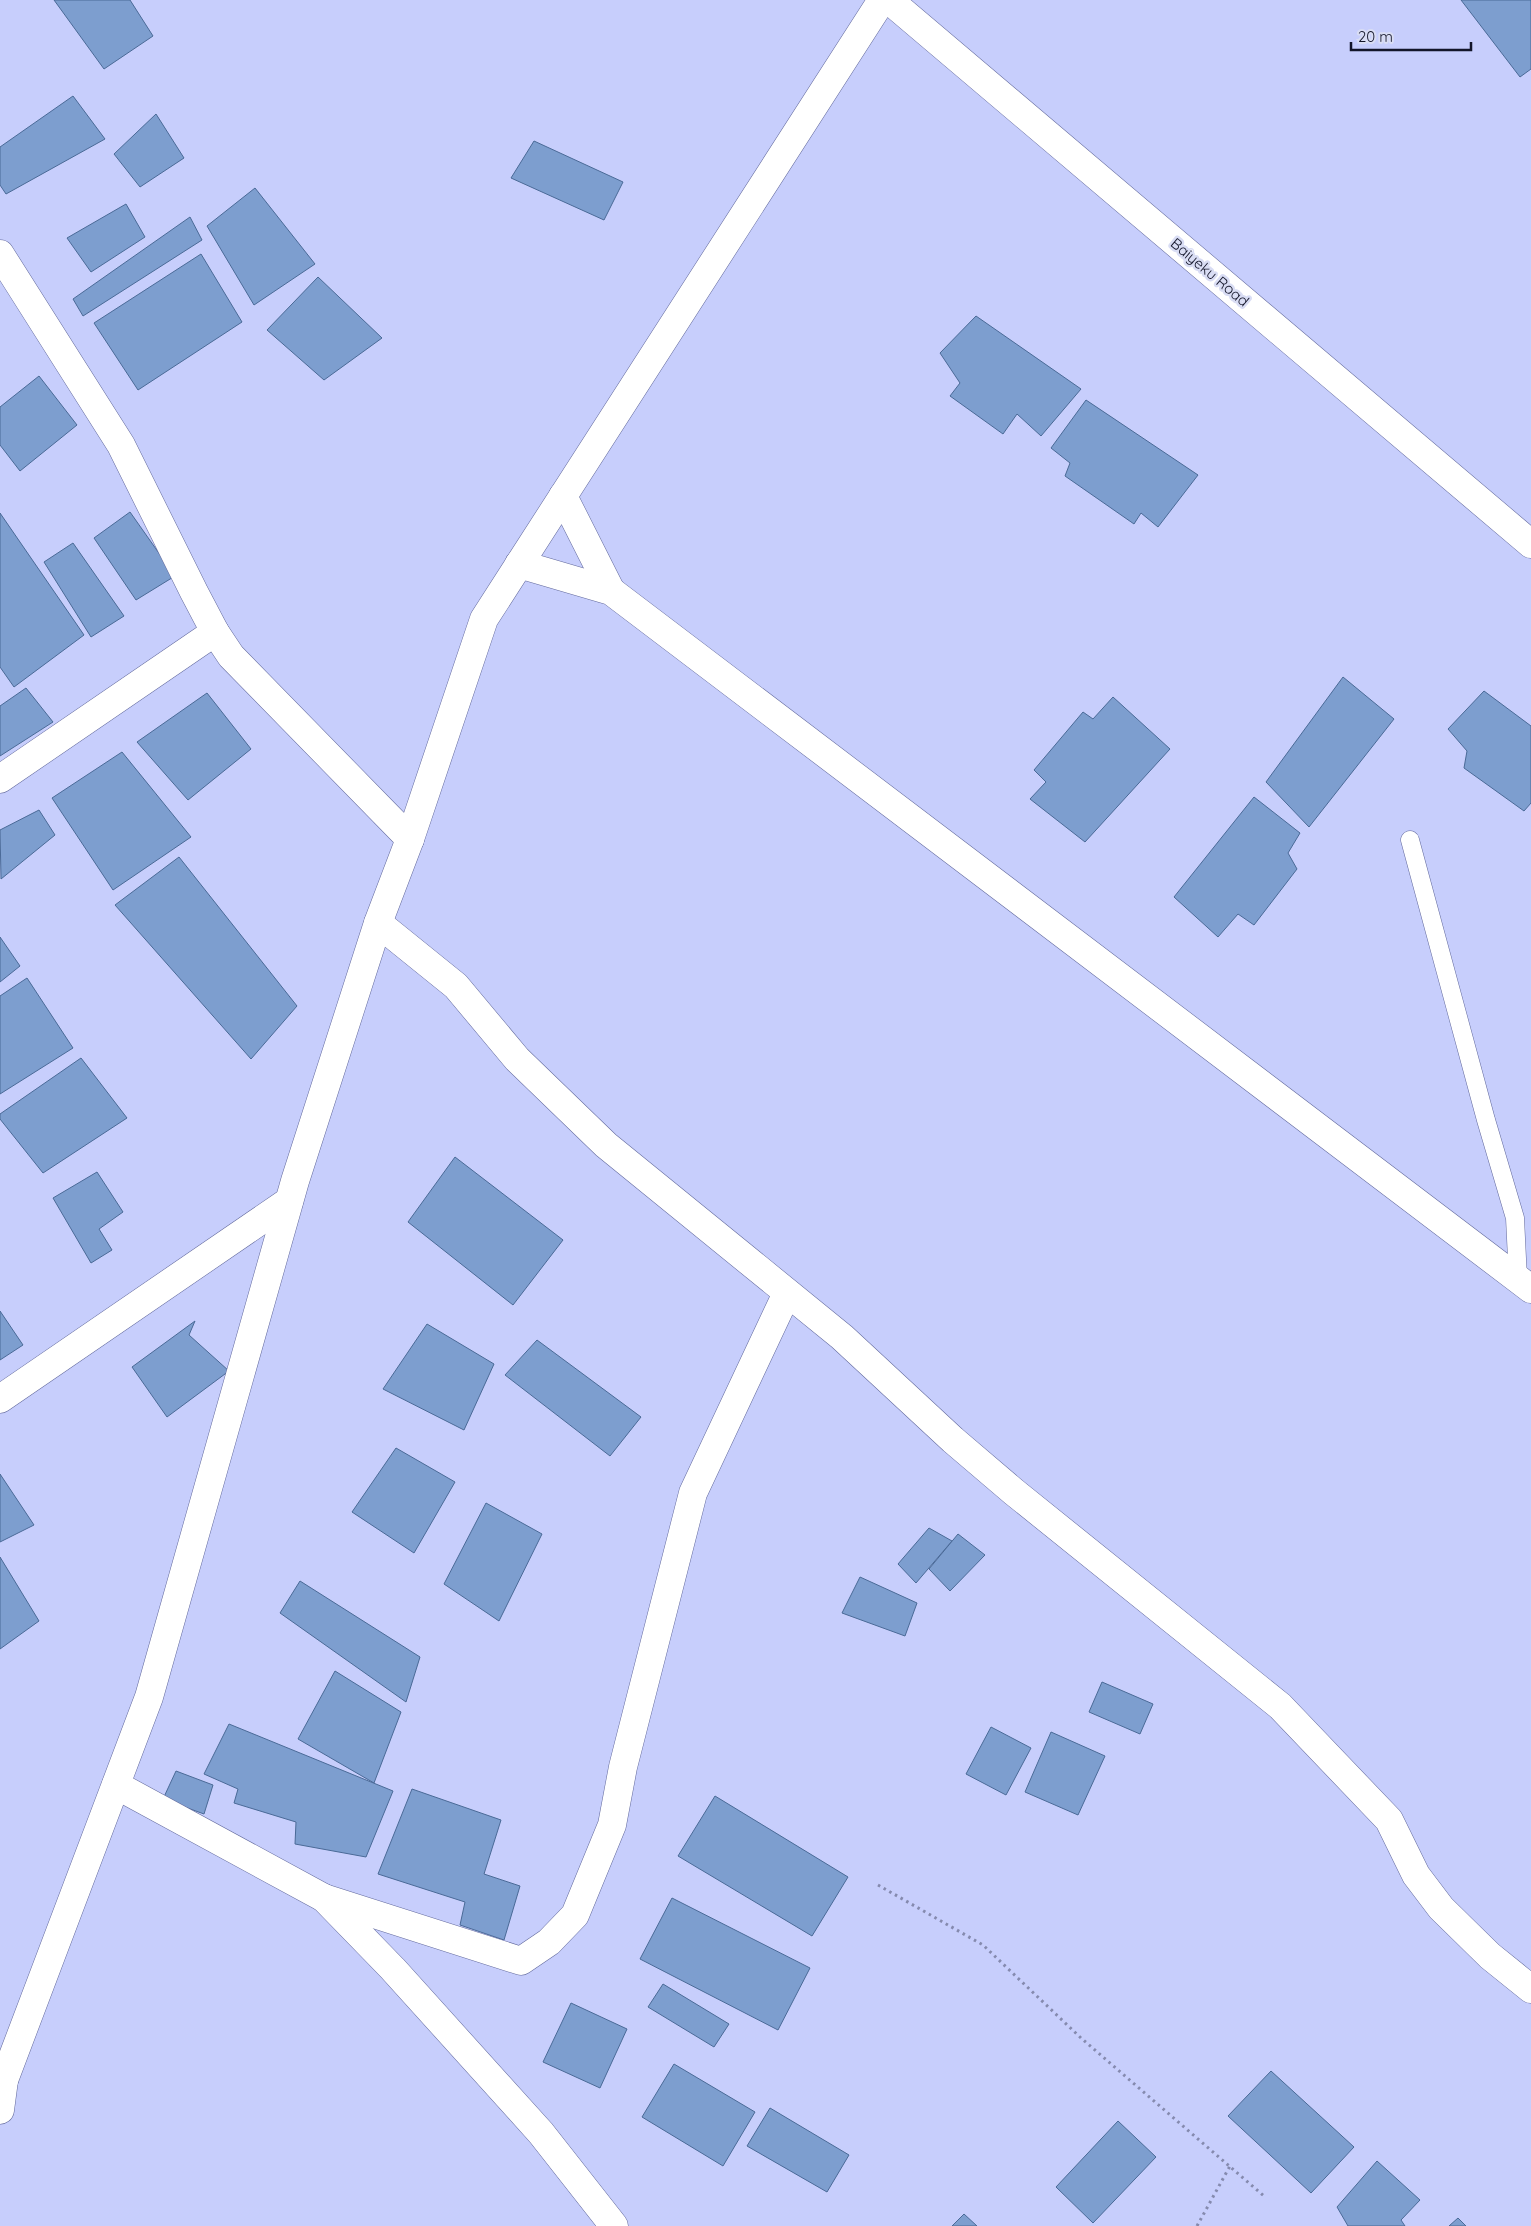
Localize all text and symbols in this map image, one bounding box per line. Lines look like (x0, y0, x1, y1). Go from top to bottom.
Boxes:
scale bar (1351, 20, 1471, 52)
text: 20 m (1358, 27, 1393, 46)
street label: Baiyeku Road (1167, 234, 1253, 310)

